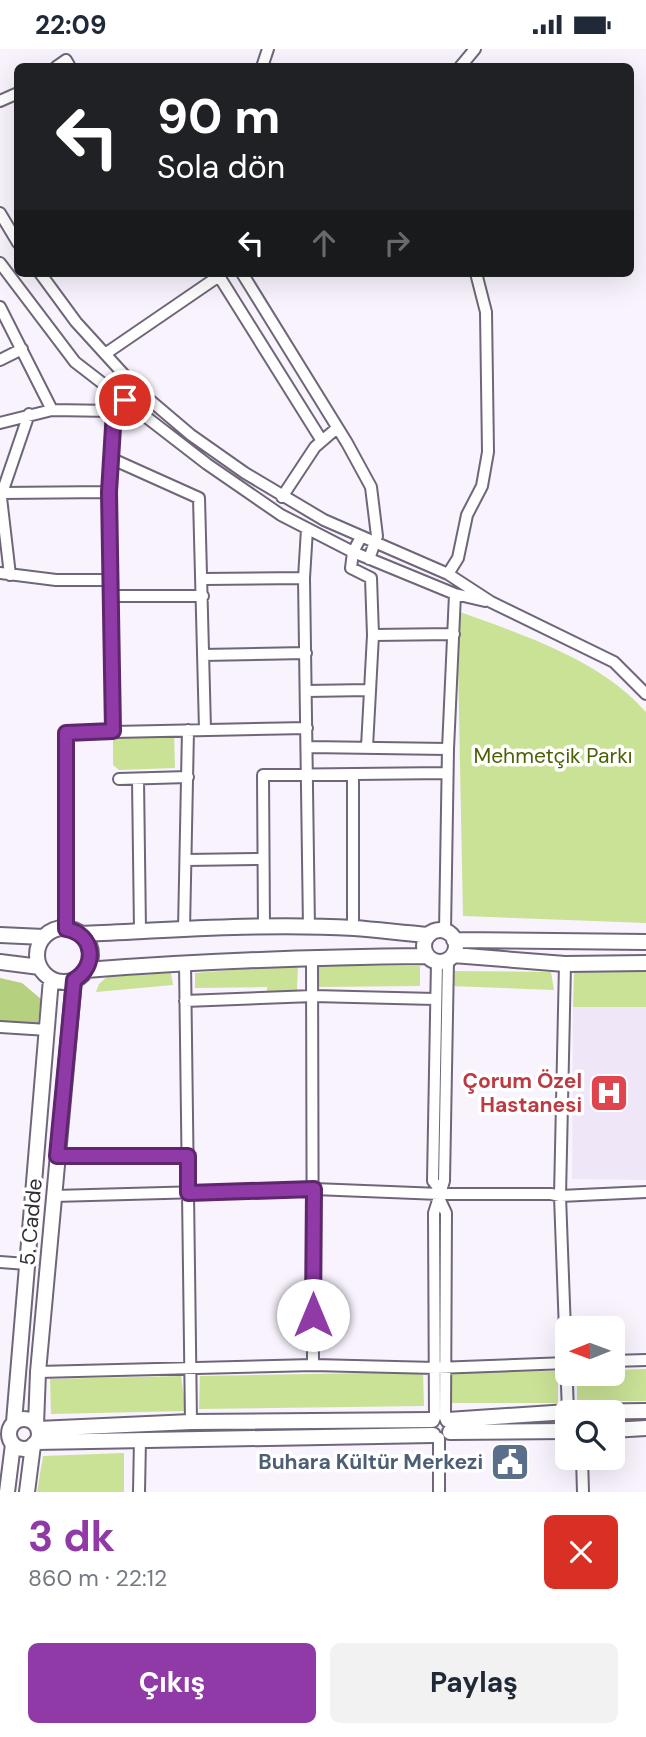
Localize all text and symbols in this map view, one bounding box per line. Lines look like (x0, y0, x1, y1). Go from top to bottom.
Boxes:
text: 22:09 (35, 8, 106, 42)
text: 90 m (157, 84, 280, 148)
icon: left (42, 91, 133, 182)
text: Sola dön (157, 146, 285, 188)
icon: left (232, 224, 270, 262)
icon: ahead (305, 224, 343, 262)
icon: right (378, 224, 416, 262)
pin (95, 370, 155, 430)
icon: arrive (106, 381, 144, 419)
park label: Mehmetçik Parkı (474, 742, 632, 770)
place label: Çorum Özel Hastanesi (462, 1067, 582, 1119)
hospital icon: Çorum Özel Hastanesi (588, 1072, 630, 1114)
street label: 5. Cadde (13, 1177, 49, 1267)
position arrow (276, 1278, 350, 1352)
north arrow (555, 1316, 625, 1386)
map controls (555, 1316, 625, 1470)
button: search (555, 1400, 625, 1470)
public building icon: Buhara Kültür Merkezi (489, 1441, 531, 1483)
place label: Buhara Kültür Merkezi (258, 1448, 483, 1476)
text: 3 dk (28, 1509, 115, 1564)
button: close (544, 1515, 618, 1589)
text: 860 m · 22:12 (28, 1563, 167, 1593)
button: Çıkış (28, 1643, 316, 1723)
button: Paylaş (330, 1643, 618, 1723)

